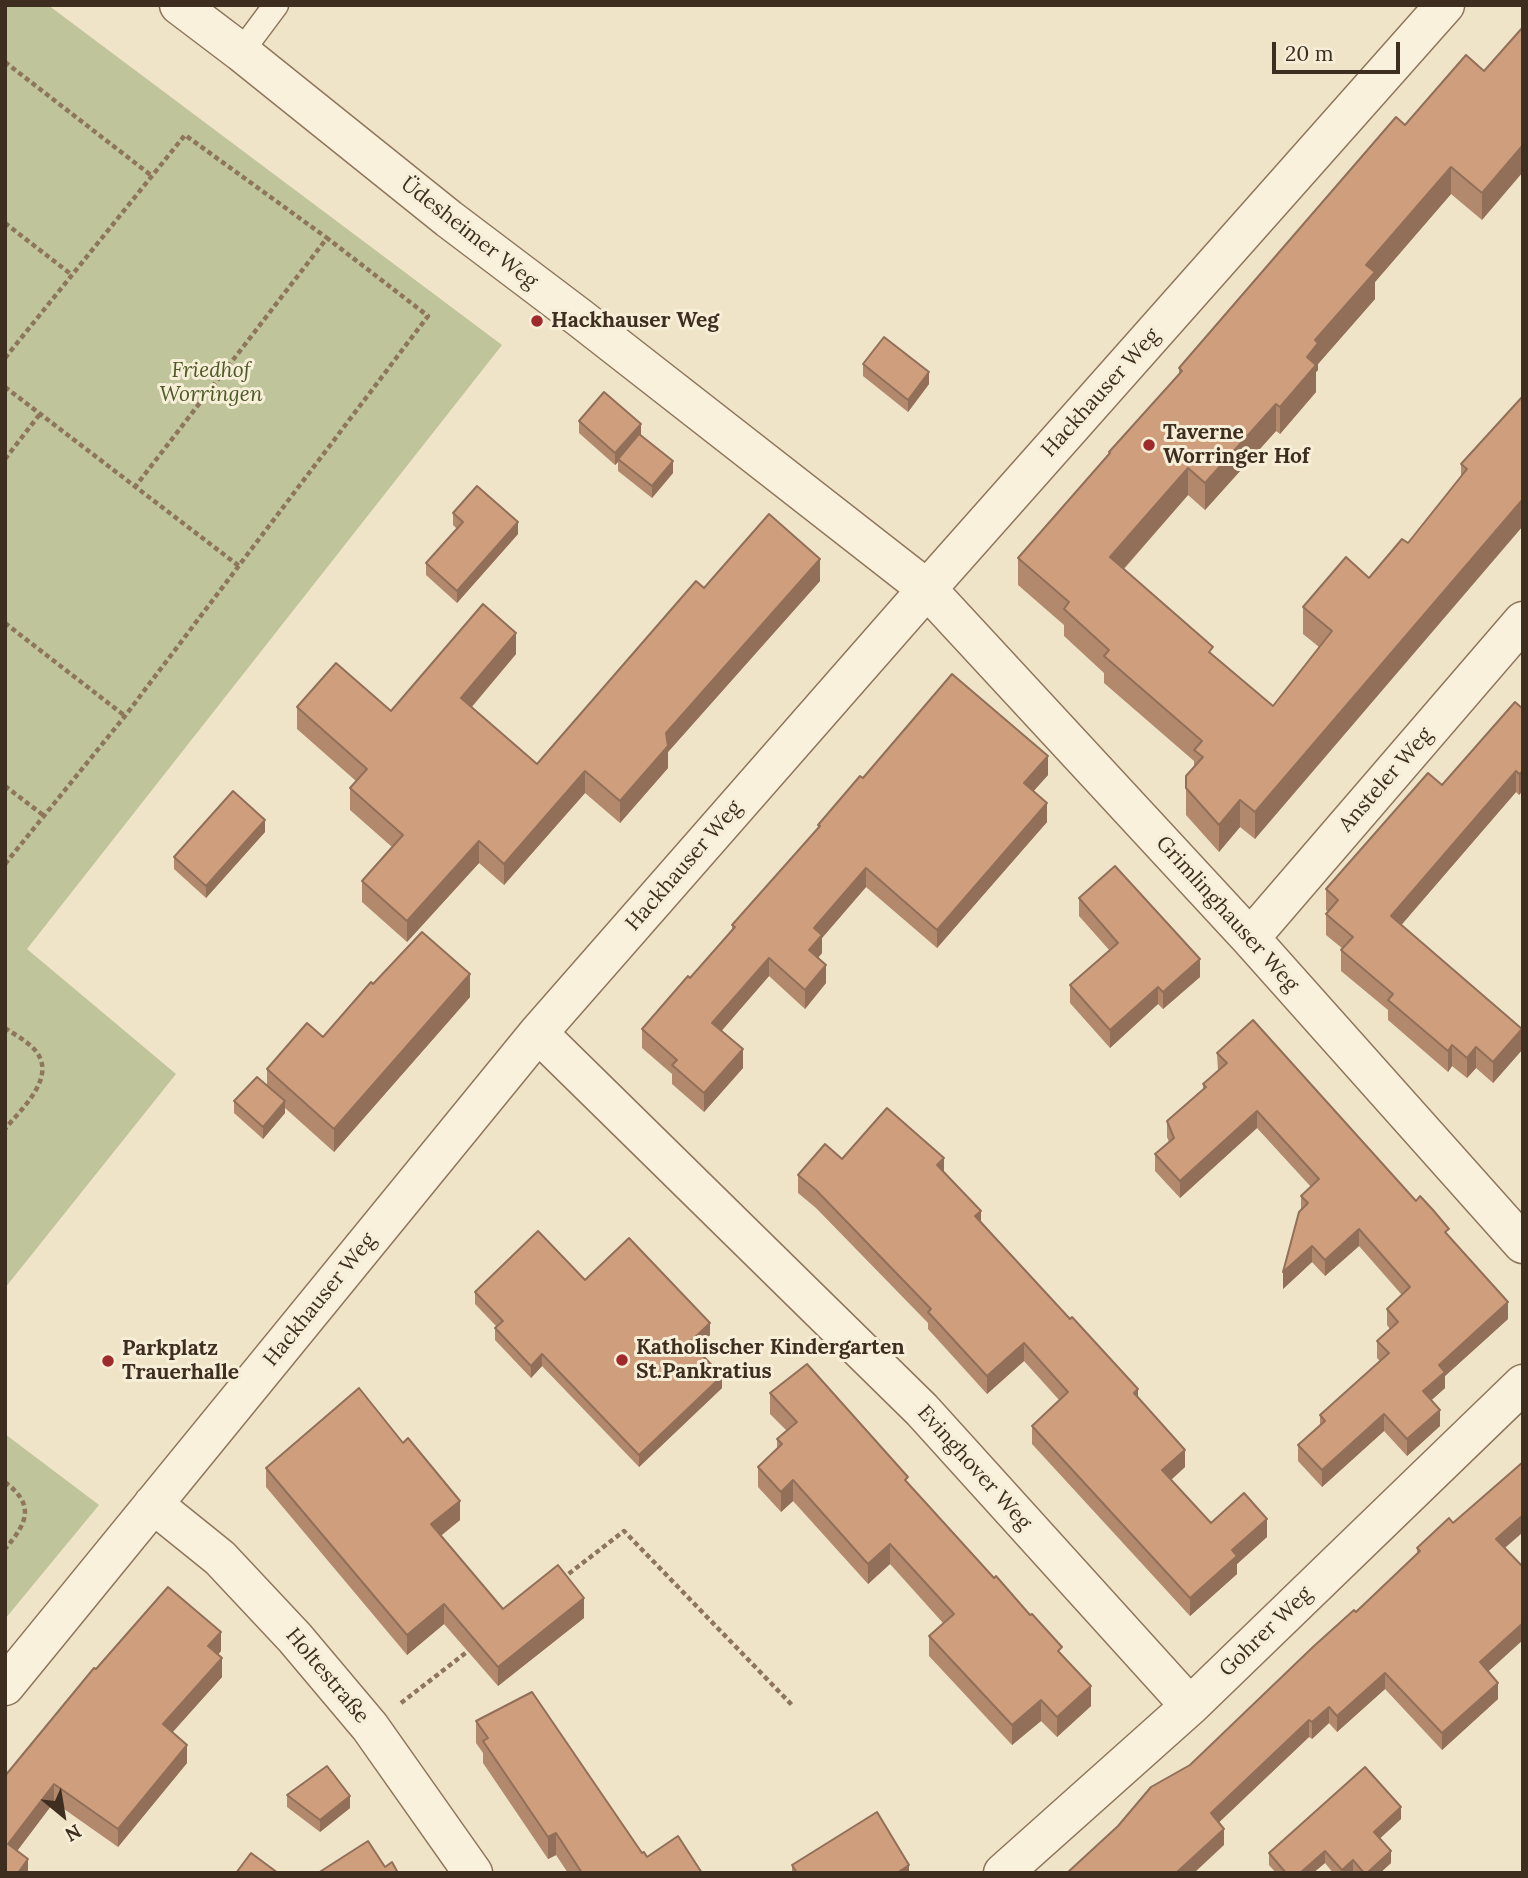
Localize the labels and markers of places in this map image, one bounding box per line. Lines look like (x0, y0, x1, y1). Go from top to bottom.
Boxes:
place label: Hackhauser Weg (551, 308, 719, 334)
marker: Hackhauser Weg (529, 313, 545, 329)
place label: Taverne Worringer Hof (1163, 420, 1310, 470)
marker: Taverne Worringer Hof (1141, 437, 1157, 453)
place label: Katholischer Kindergarten St.Pankratius (636, 1335, 905, 1385)
place label: Parkplatz Trauerhalle (122, 1336, 239, 1386)
marker: Katholischer Kindergarten St.Pankratius (614, 1352, 630, 1368)
marker: Parkplatz Trauerhalle (100, 1353, 116, 1369)

